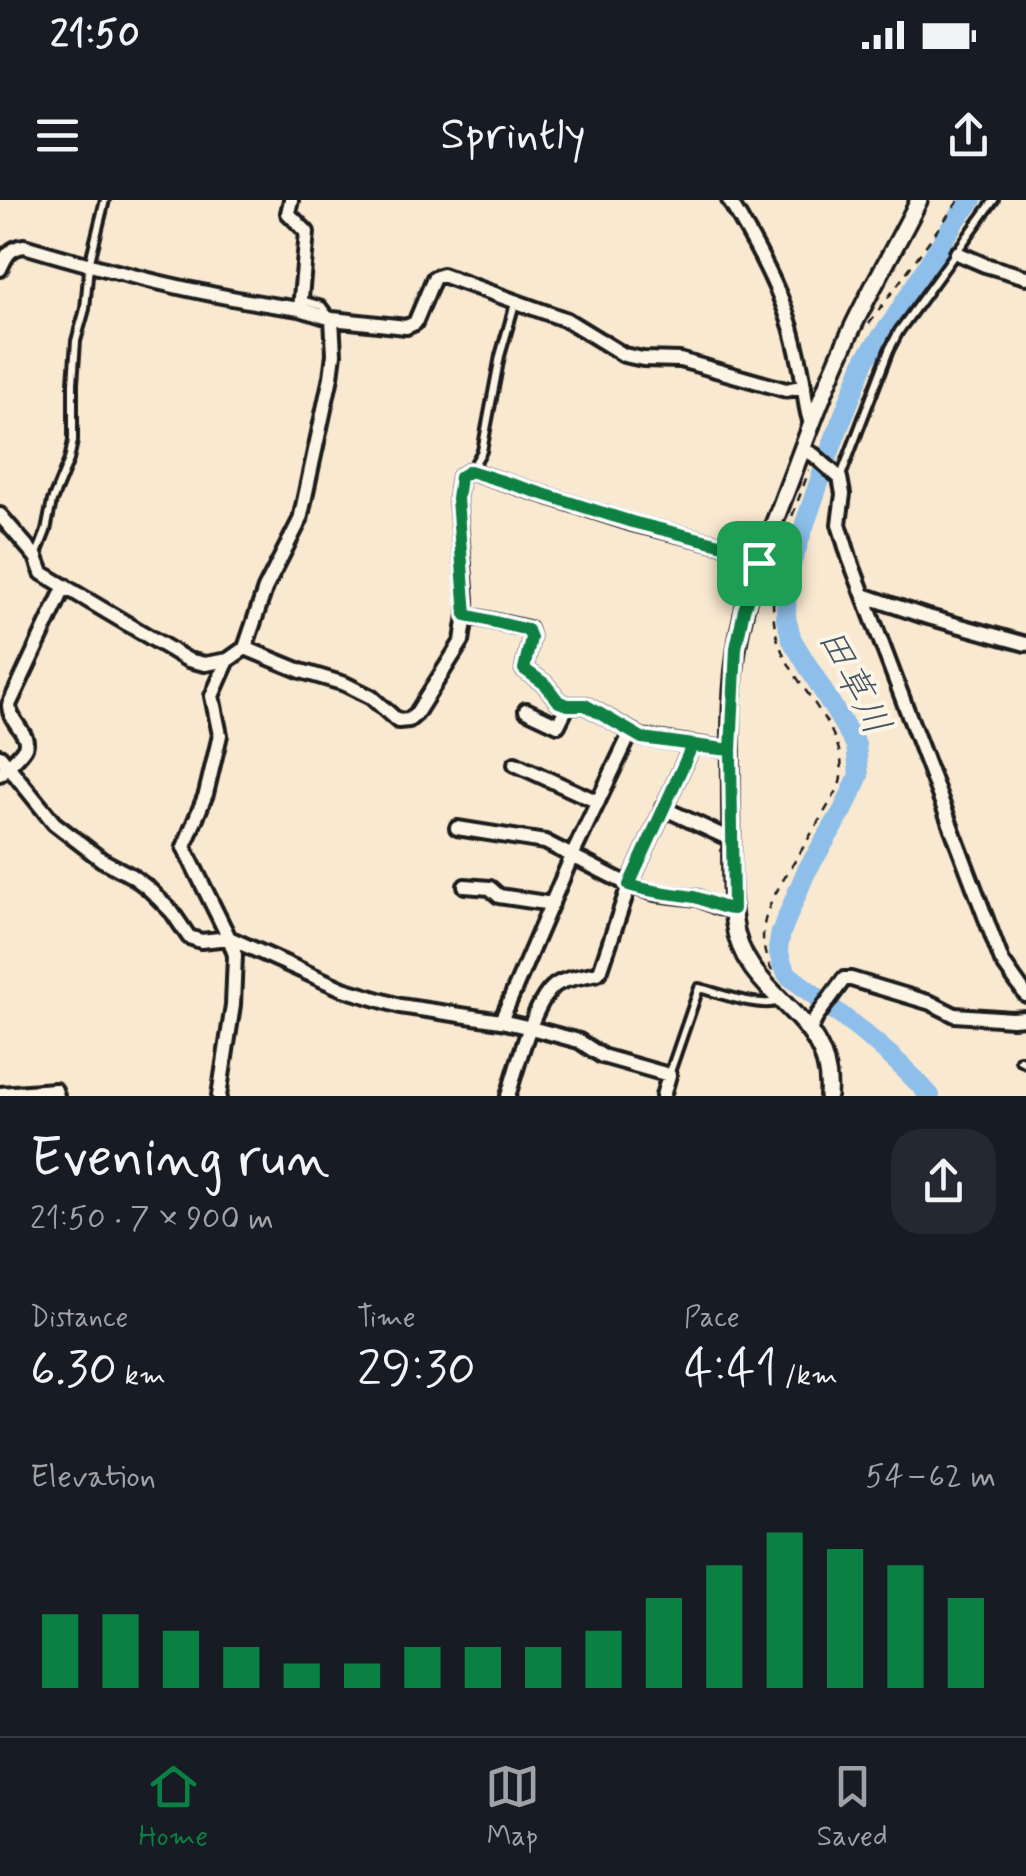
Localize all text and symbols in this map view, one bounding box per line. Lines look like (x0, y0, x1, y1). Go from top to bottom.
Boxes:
text: 21:50 (50, 11, 140, 60)
text: Sprintly (440, 106, 586, 165)
icon: menu (30, 108, 85, 163)
icon: share (941, 108, 996, 163)
pin (717, 521, 802, 606)
icon: arrive (732, 536, 787, 591)
water label: 田草川 (805, 620, 900, 744)
text: Evening run (30, 1124, 330, 1196)
button: share (891, 1129, 996, 1234)
text: 21:50 · 7 × 900 m (30, 1198, 274, 1240)
text: Distance (30, 1300, 128, 1337)
text: Time (357, 1300, 416, 1337)
text: Pace (684, 1300, 740, 1337)
text: 6.30 (30, 1337, 117, 1403)
text: 29:30 (357, 1337, 476, 1403)
text: 4:41 (684, 1337, 777, 1403)
text: km (117, 1358, 166, 1395)
text: /km (777, 1358, 838, 1395)
text: Elevation (30, 1456, 156, 1498)
text: 54–62 m (865, 1456, 996, 1498)
tab: Home (138, 1759, 208, 1856)
tab: Map (485, 1759, 540, 1856)
tab: Saved (817, 1759, 888, 1856)

